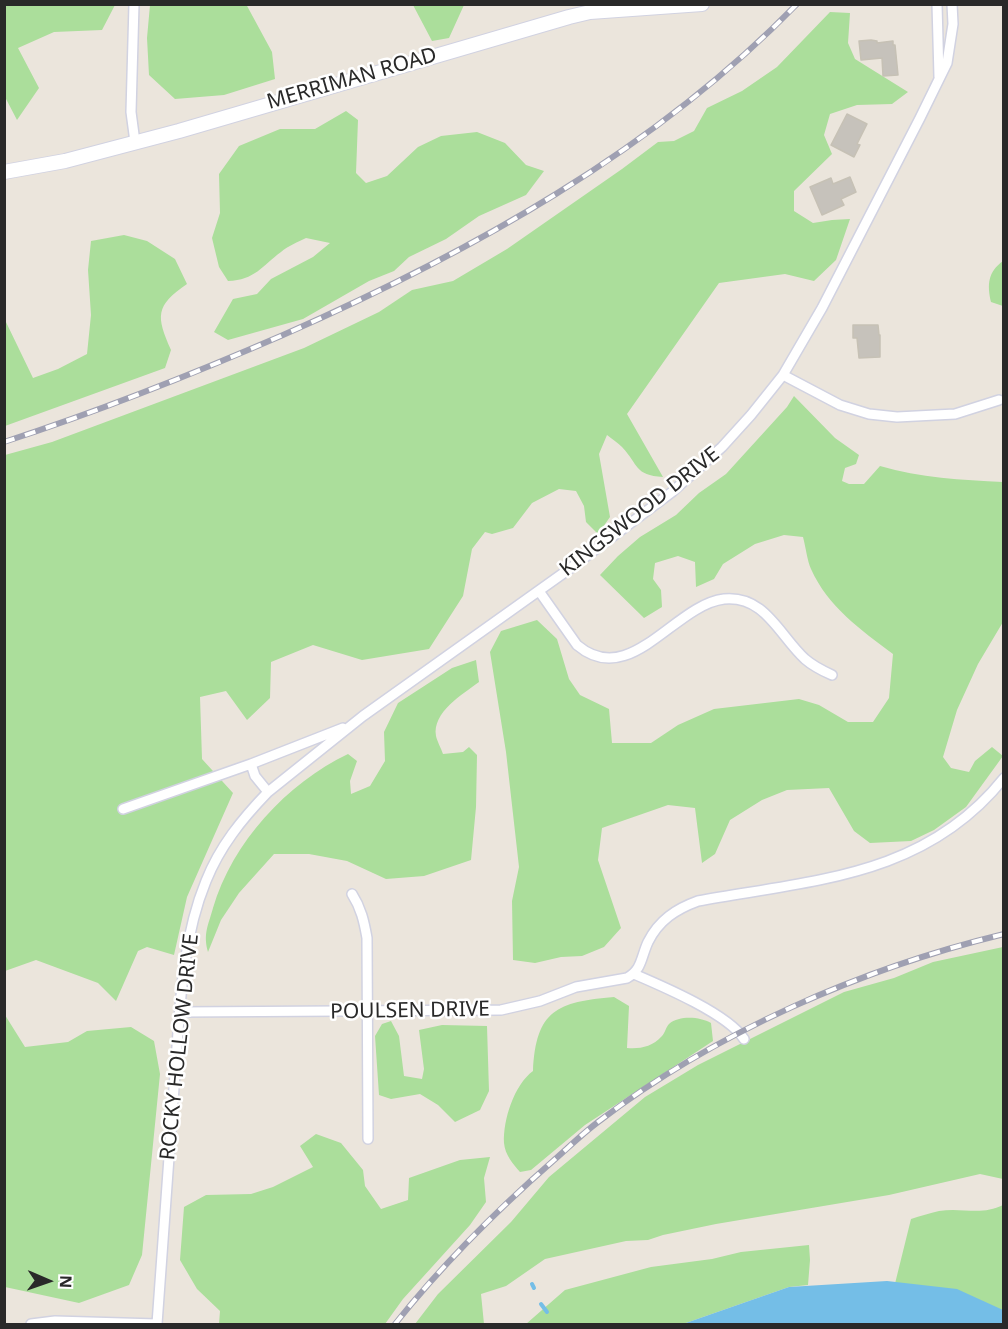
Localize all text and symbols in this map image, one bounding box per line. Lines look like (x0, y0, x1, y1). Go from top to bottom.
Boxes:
street label: MERRIMAN ROAD (264, 43, 440, 115)
street label: KINGSWOOD DRIVE (555, 442, 725, 582)
street label: ROCKY HOLLOW DRIVE (156, 933, 204, 1161)
street label: POULSEN DRIVE (330, 997, 490, 1025)
north arrow (18, 1251, 78, 1311)
text: N (55, 1275, 77, 1289)

